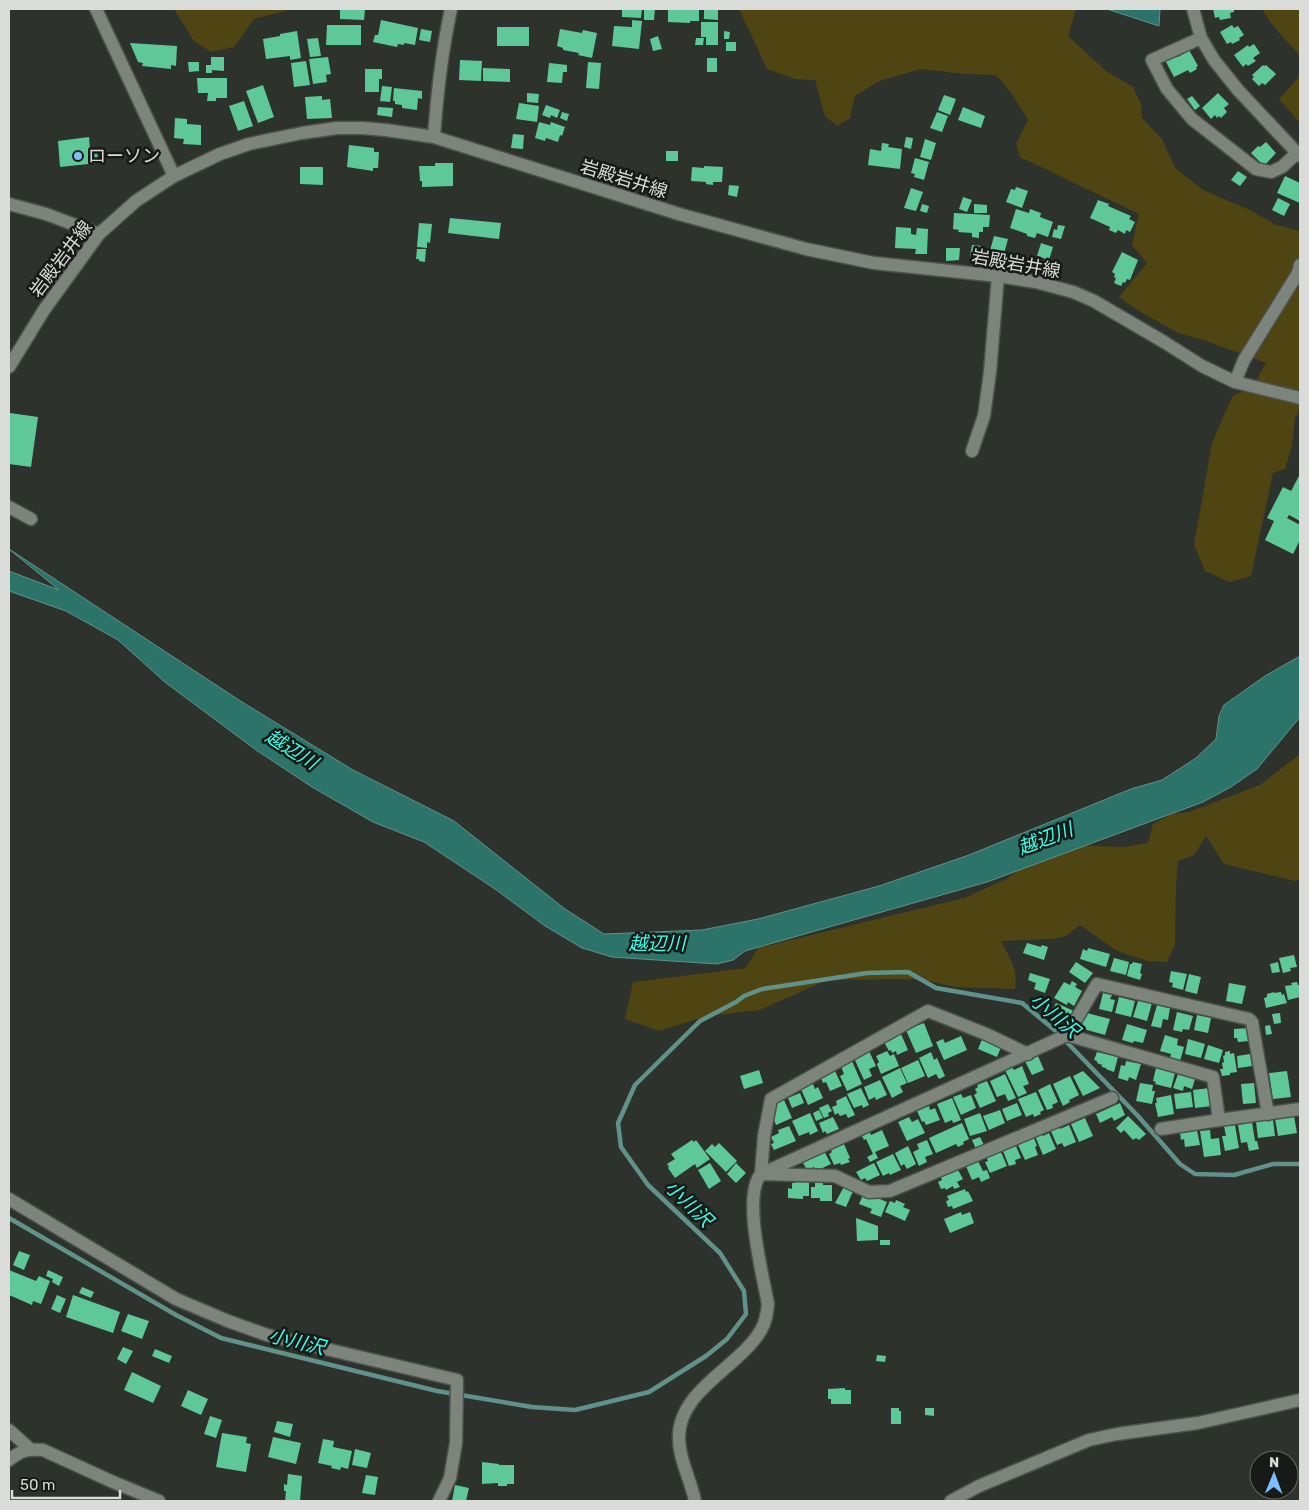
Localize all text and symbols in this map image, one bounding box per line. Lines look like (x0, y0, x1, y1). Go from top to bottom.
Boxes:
place label: ローソン (88, 145, 160, 167)
marker: ローソン (72, 150, 84, 162)
street label: 岩殿岩井線 (578, 155, 670, 203)
street label: 岩殿岩井線 (25, 216, 97, 302)
street label: 岩殿岩井線 (970, 245, 1062, 283)
water label: 越辺川 (261, 725, 324, 775)
water label: 越辺川 (1014, 817, 1078, 859)
water label: 越辺川 (628, 932, 687, 955)
water label: 小川沢 (1025, 988, 1086, 1044)
water label: 小川沢 (660, 1175, 719, 1234)
water label: 小川沢 (266, 1323, 330, 1360)
north arrow (1249, 1450, 1299, 1500)
text: N (1269, 1454, 1279, 1471)
scale bar (12, 1468, 120, 1500)
text: 50 m (20, 1476, 55, 1494)

